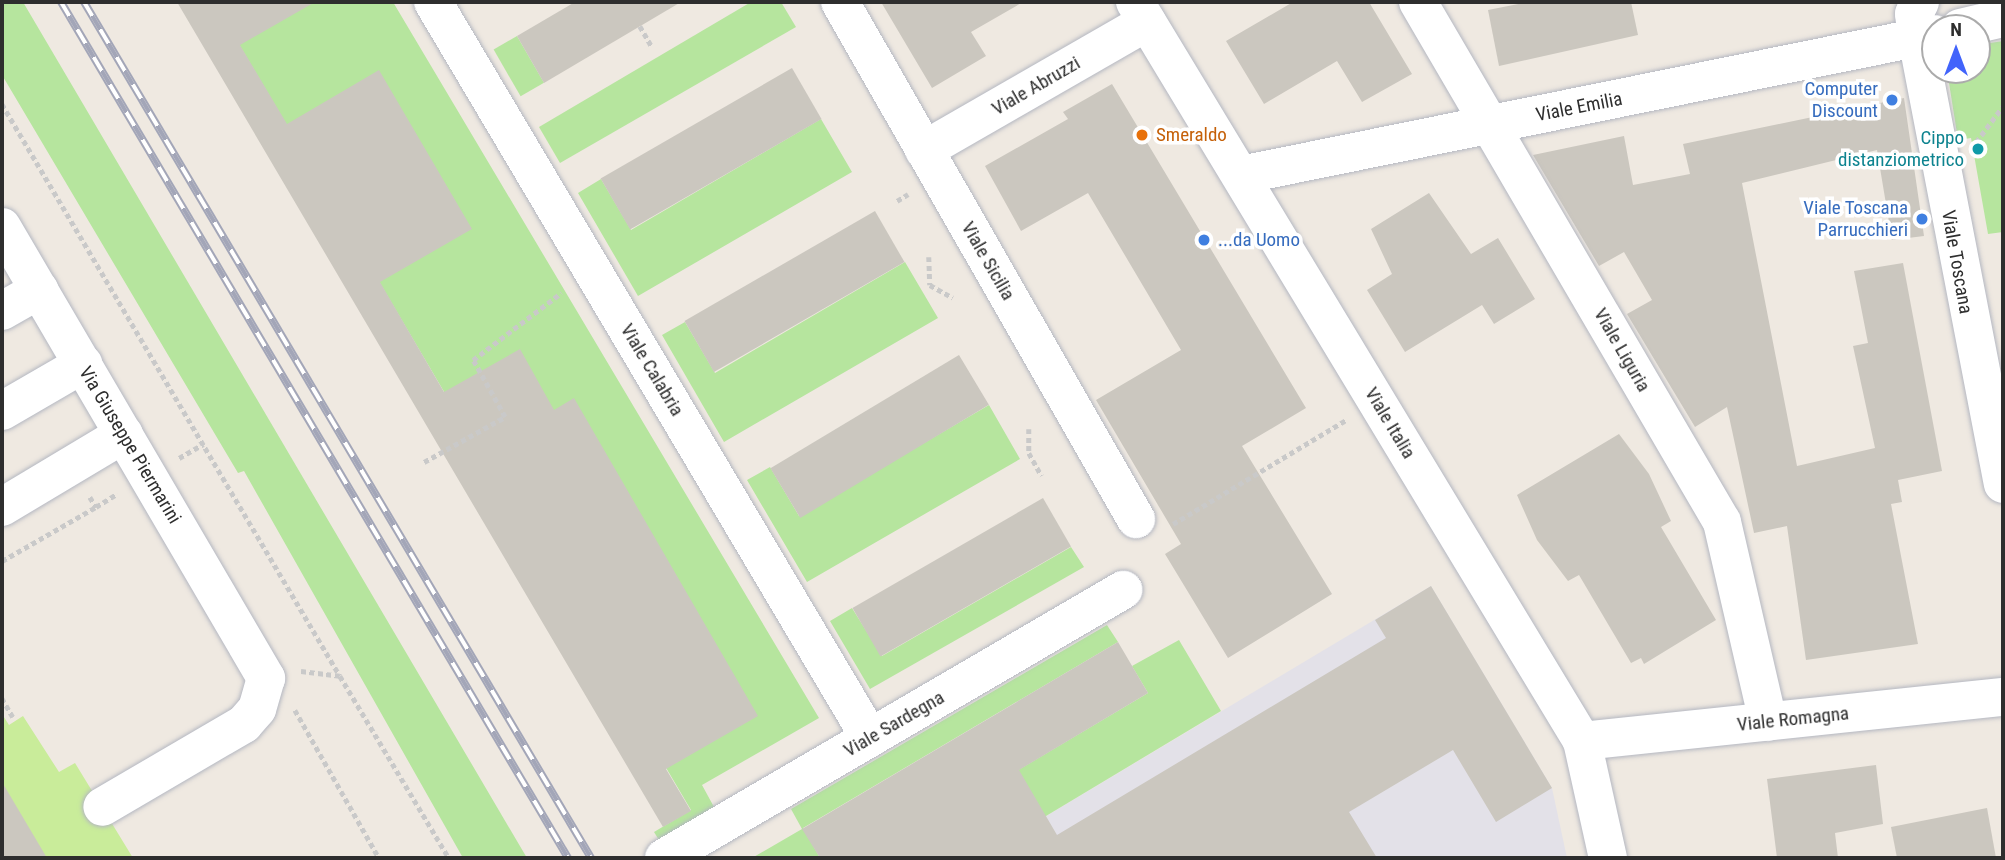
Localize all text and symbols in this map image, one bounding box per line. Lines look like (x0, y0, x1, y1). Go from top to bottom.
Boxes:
north arrow (1921, 14, 1991, 84)
text: N (1950, 18, 1962, 41)
street label: Viale Abruzzi (988, 52, 1084, 120)
place label: Computer Discount (1805, 78, 1878, 122)
street label: Viale Emilia (1534, 87, 1624, 127)
marker: Computer Discount (1884, 92, 1900, 108)
place label: Smeraldo (1156, 124, 1227, 146)
marker: Smeraldo (1134, 127, 1150, 143)
place label: Cippo distanziometrico (1838, 127, 1964, 171)
marker: Cippo distanziometrico (1970, 141, 1986, 157)
place label: Viale Toscana Parrucchieri (1803, 197, 1908, 241)
street label: Viale Toscana (1937, 208, 1977, 316)
marker: Viale Toscana Parrucchieri (1914, 211, 1930, 227)
street label: Viale Sicilia (956, 218, 1020, 304)
place label: ...da Uomo (1218, 229, 1300, 251)
marker: ...da Uomo (1196, 232, 1212, 248)
street label: Viale Liguria (1589, 304, 1655, 396)
street label: Viale Calabria (616, 320, 688, 420)
street label: Via Giuseppe Piermarini (74, 362, 186, 528)
street label: Viale Italia (1360, 383, 1420, 463)
street label: Viale Sardegna (840, 686, 948, 762)
street label: Viale Romagna (1736, 702, 1850, 736)

